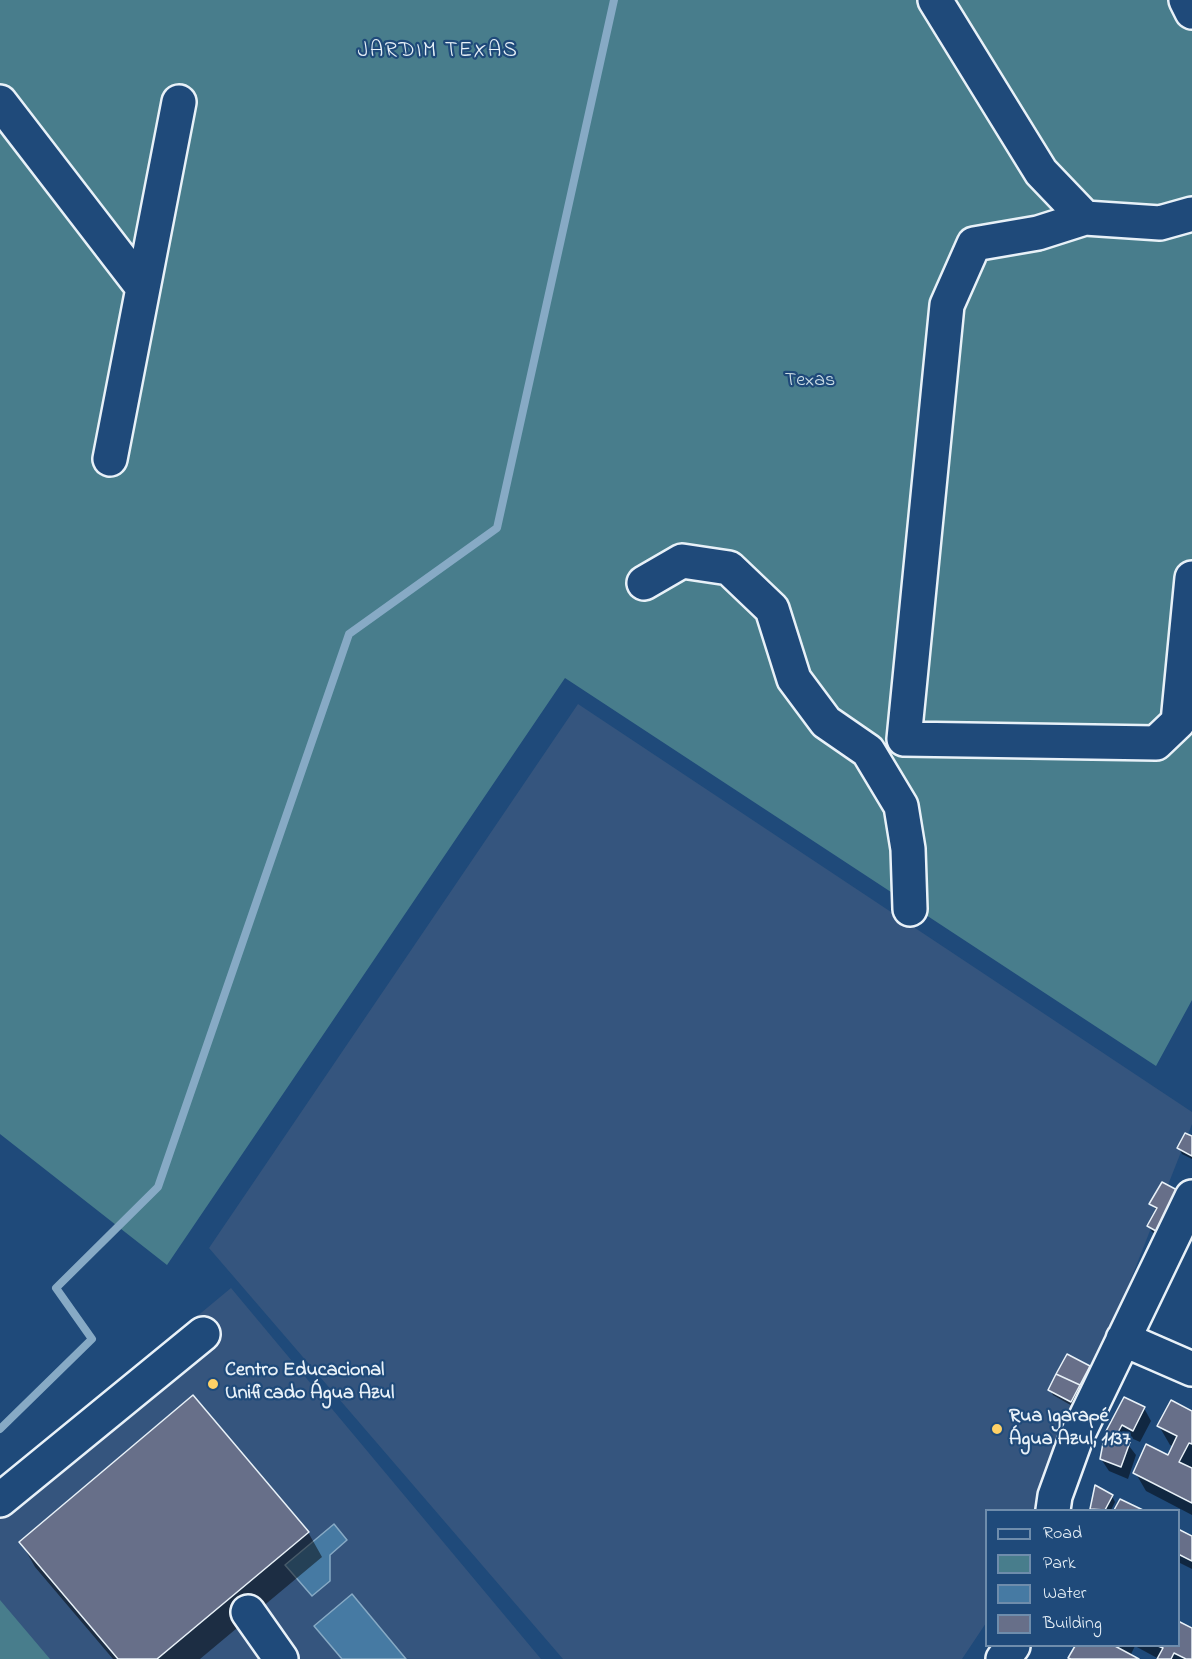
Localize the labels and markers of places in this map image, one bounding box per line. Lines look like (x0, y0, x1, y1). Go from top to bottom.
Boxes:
place label: Centro Educacional Unificado Água Azul (225, 1360, 394, 1407)
marker: Centro Educacional Unificado Água Azul (206, 1377, 220, 1391)
place label: Rua Igarapé Água Azul, 1137 (1009, 1406, 1131, 1453)
marker: Rua Igarapé Água Azul, 1137 (990, 1422, 1004, 1436)

